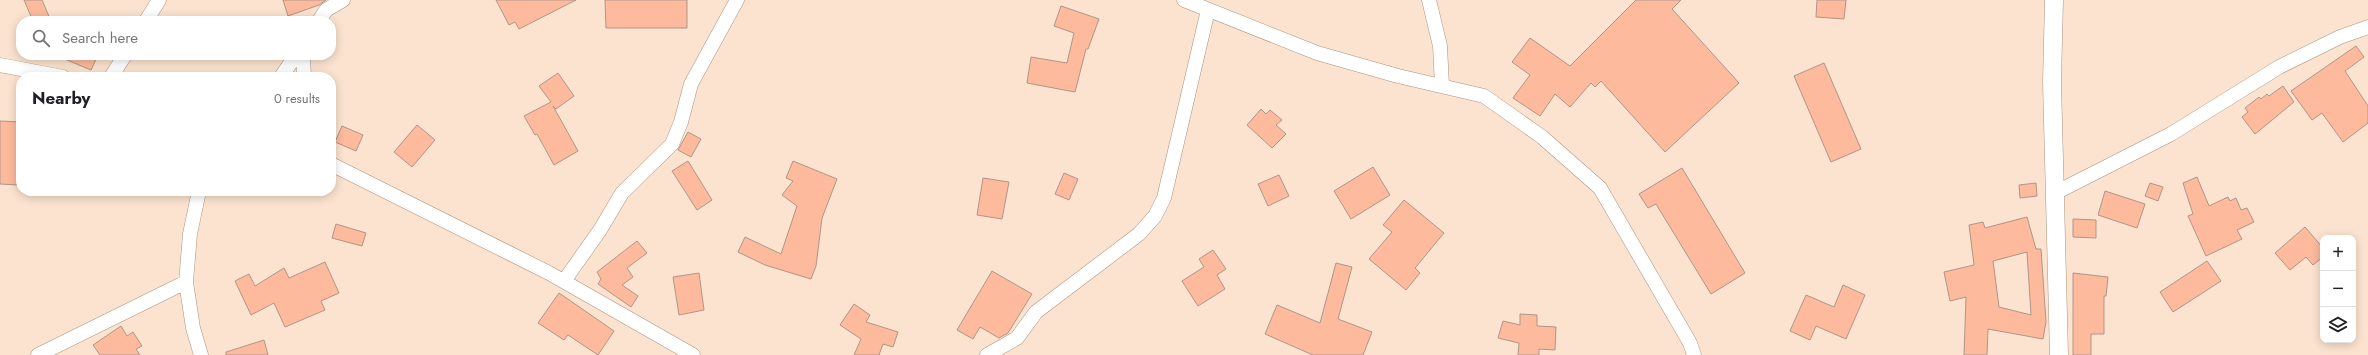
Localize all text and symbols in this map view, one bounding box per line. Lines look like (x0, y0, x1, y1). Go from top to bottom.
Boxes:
search box (16, 16, 336, 60)
icon: search (30, 27, 52, 49)
text: Search here (62, 27, 138, 49)
text: Nearby (32, 86, 90, 110)
text: 0 results (274, 89, 320, 108)
map controls (2320, 235, 2356, 343)
button: + (2320, 235, 2356, 271)
button: − (2320, 271, 2356, 307)
button: layers (2320, 307, 2356, 343)

